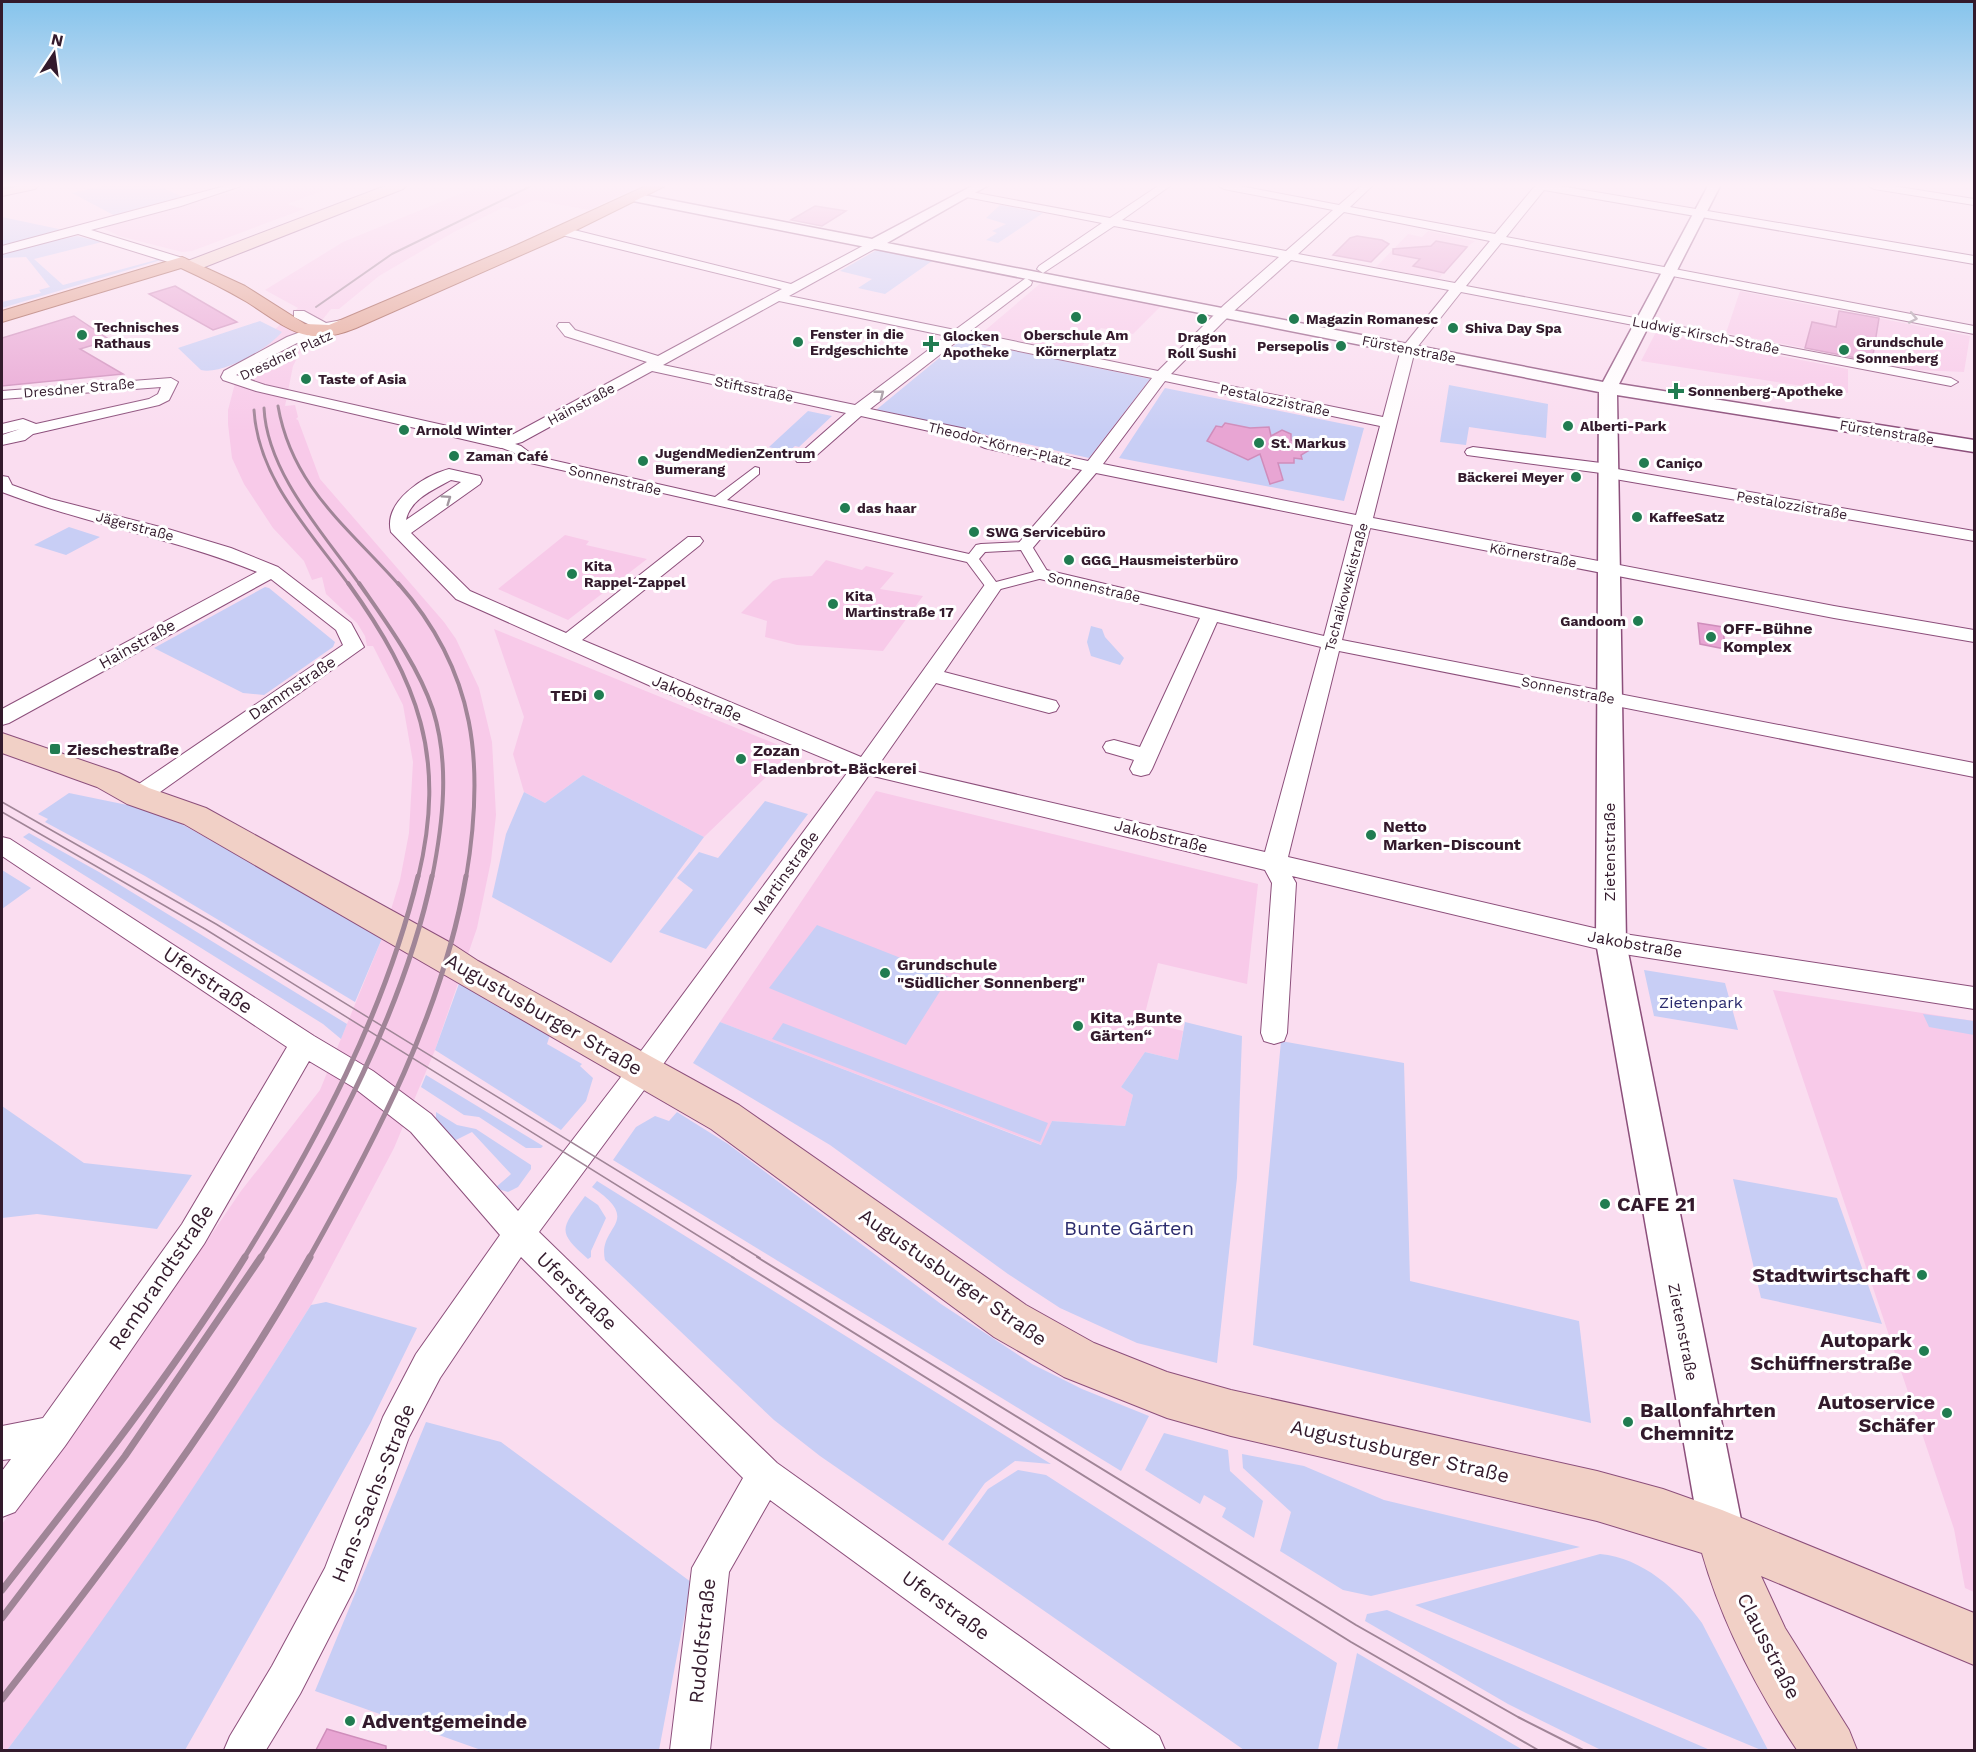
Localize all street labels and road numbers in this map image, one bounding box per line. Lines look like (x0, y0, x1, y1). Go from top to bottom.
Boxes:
street label: Ludwig-Kirsch-Straße (1631, 313, 1781, 357)
street label: Dresdner Platz (237, 327, 335, 383)
street label: Fürstenstraße (1361, 332, 1457, 366)
street label: Stiftsstraße (713, 373, 795, 405)
street label: Dresdner Straße (23, 375, 135, 401)
street label: Hainstraße (545, 380, 617, 428)
street label: Pestalozzistraße (1218, 380, 1332, 420)
street label: Fürstenstraße (1839, 417, 1935, 447)
street label: Theodor-Körner-Platz (927, 418, 1073, 470)
street label: Sonnenstraße (567, 462, 663, 498)
street label: Pestalozzistraße (1735, 487, 1849, 523)
street label: Jägerstraße (94, 508, 176, 544)
street label: Tschaikowskistraße (1321, 521, 1371, 653)
street label: Körnerstraße (1488, 539, 1578, 571)
street label: Sonnenstraße (1046, 569, 1142, 605)
street label: Hainstraße (95, 615, 179, 673)
street label: Dammstraße (245, 652, 339, 724)
street label: Jakobstraße (649, 671, 745, 725)
street label: Sonnenstraße (1520, 673, 1616, 707)
street label: Zietenstraße (1600, 803, 1619, 901)
street label: Jakobstraße (1112, 815, 1210, 857)
street label: Martinstraße (749, 827, 823, 919)
street label: Jakobstraße (1586, 926, 1684, 962)
street label: Uferstraße (159, 941, 257, 1019)
street label: Augustusburger Straße (441, 948, 647, 1080)
street label: Rembrandtstraße (103, 1200, 219, 1354)
street label: Augustusburger Straße (855, 1203, 1051, 1351)
street label: Uferstraße (532, 1247, 622, 1335)
street label: Zietenstraße (1664, 1282, 1702, 1382)
street label: Hans-Sachs-Straße (326, 1400, 420, 1586)
street label: Augustusburger Straße (1288, 1414, 1512, 1488)
street label: Uferstraße (897, 1565, 995, 1645)
street label: Rudolfstraße (683, 1577, 721, 1705)
street label: Clausstraße (1732, 1589, 1806, 1703)

